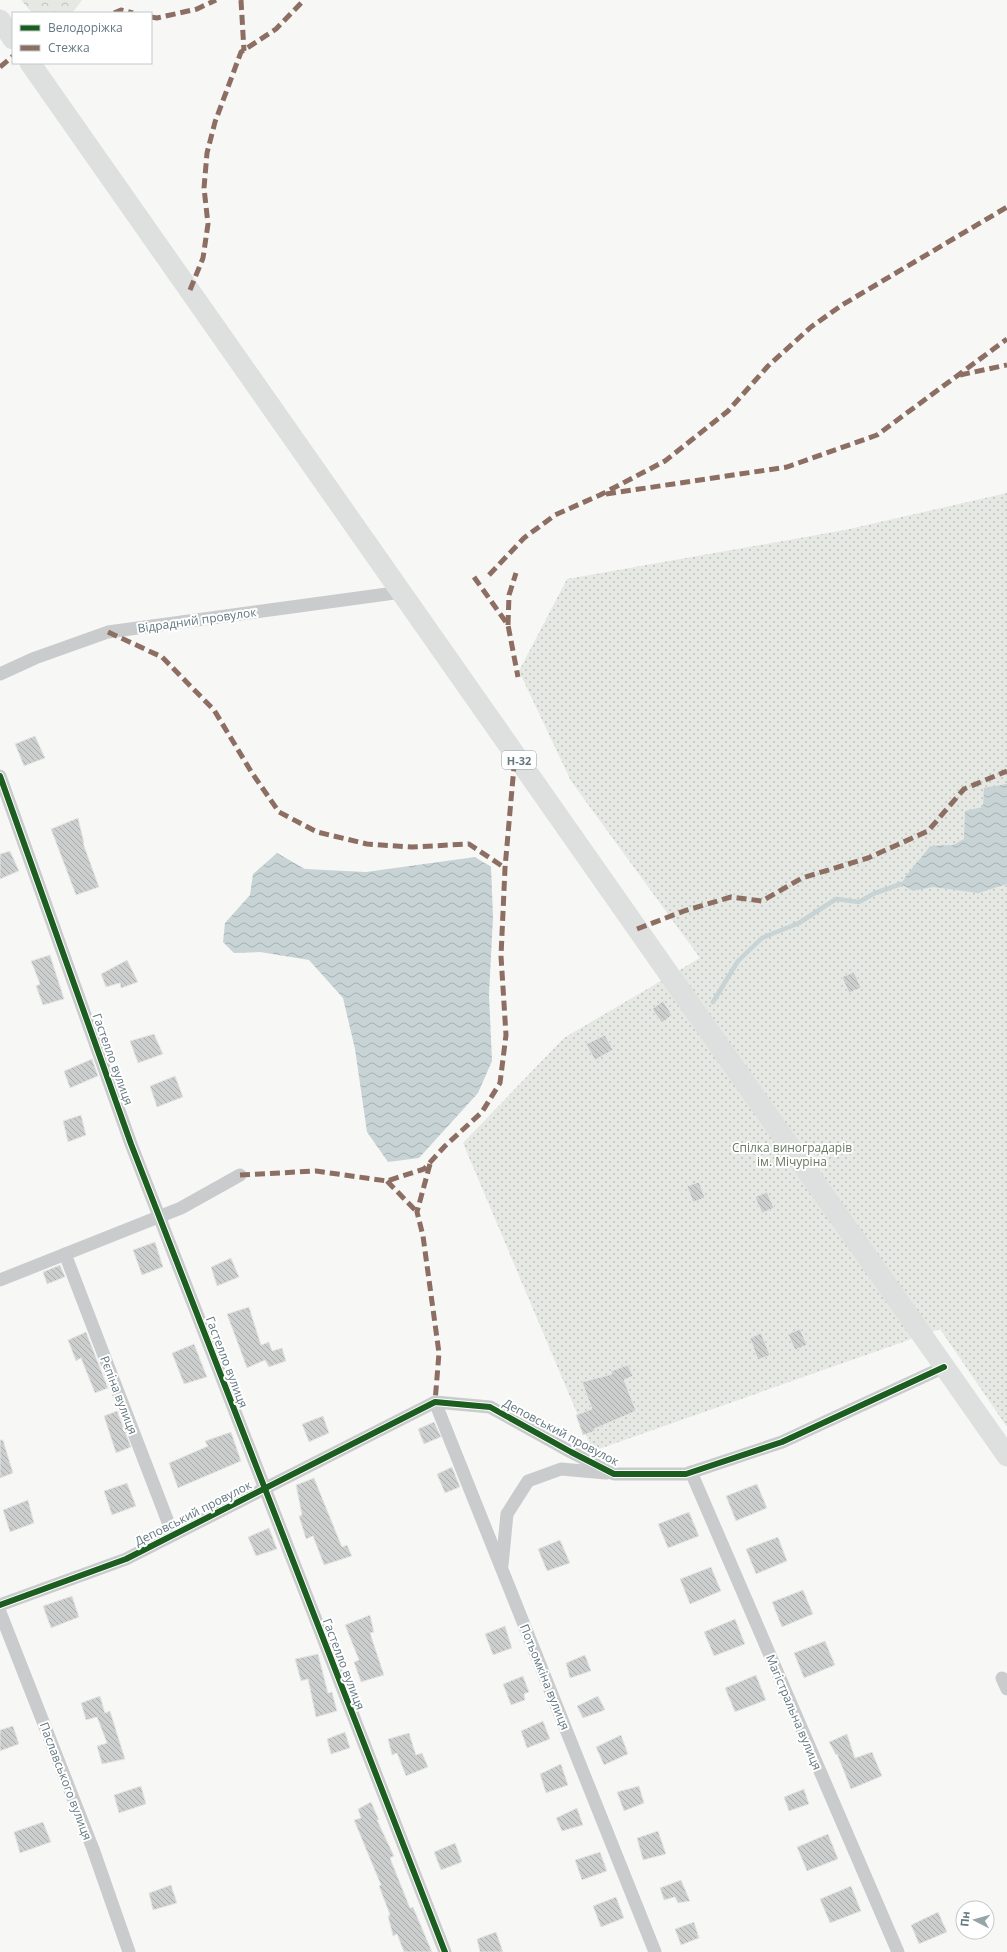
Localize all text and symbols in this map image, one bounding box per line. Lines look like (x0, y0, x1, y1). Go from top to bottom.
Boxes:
legend (12, 12, 152, 64)
text: Велодоріжка (48, 19, 123, 36)
text: Стежка (48, 39, 90, 56)
street label: Відрадний провулок (137, 603, 258, 637)
road number: Н-32 (502, 751, 536, 769)
street label: Гастелло вулиця (88, 1011, 138, 1107)
park label: Спілка виноградарів ім. Мічуріна (732, 1139, 852, 1170)
street label: Гастелло вулиця (202, 1314, 252, 1410)
street label: Рєпіна вулиця (96, 1353, 142, 1437)
street label: Деповський провулок (500, 1394, 623, 1470)
street label: Деповський провулок (132, 1476, 255, 1550)
street label: Гастелло вулиця (319, 1616, 369, 1712)
street label: Потьомкіна вулиця (516, 1621, 574, 1733)
street label: Магістральна вулиця (762, 1652, 826, 1772)
street label: Паславського вулиця (36, 1720, 96, 1842)
north arrow (955, 1900, 995, 1940)
text: Пн (956, 1910, 973, 1927)

